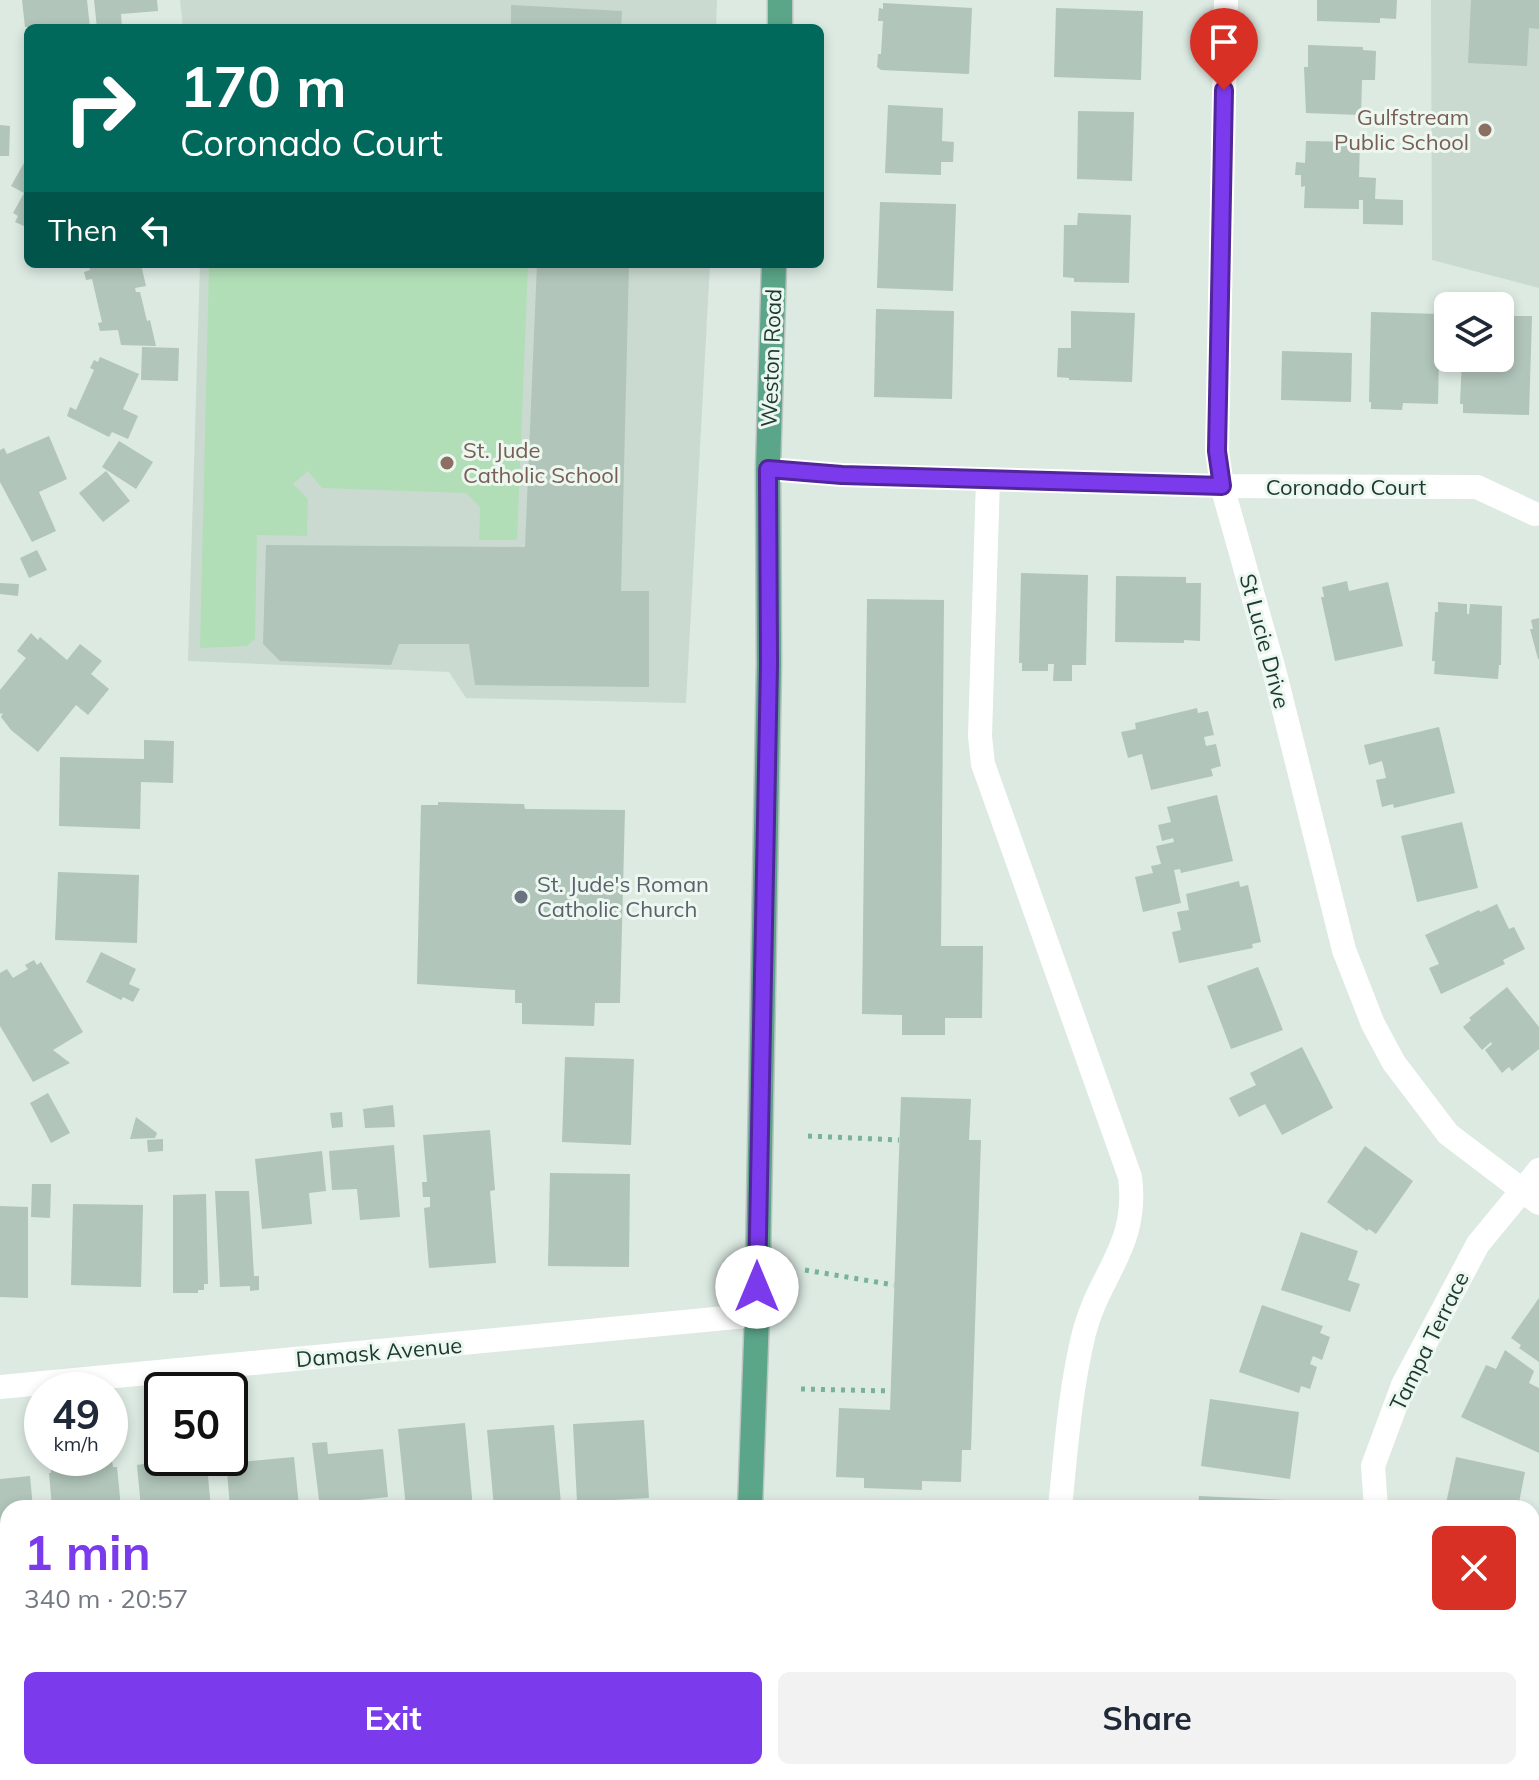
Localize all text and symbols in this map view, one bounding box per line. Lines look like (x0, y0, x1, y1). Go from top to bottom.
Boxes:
pin (1190, 8, 1258, 90)
icon: arrive (1202, 20, 1246, 64)
text: 170 m (180, 51, 347, 121)
icon: right (48, 56, 152, 160)
place label: Gulfstream Public School (1334, 103, 1469, 156)
text: Coronado Court (180, 120, 443, 165)
marker: Gulfstream Public School (1476, 121, 1494, 139)
icon: left (134, 208, 178, 252)
text: Then (48, 211, 118, 249)
street label: Weston Road (755, 288, 787, 428)
map controls (1434, 292, 1514, 372)
button: layers (1434, 292, 1514, 372)
place label: St. Jude Catholic School (463, 436, 619, 489)
marker: St. Jude Catholic School (438, 454, 456, 472)
street label: Coronado Court (1266, 473, 1427, 501)
street label: St Lucie Drive (1234, 570, 1296, 712)
place label: St. Jude's Roman Catholic Church (537, 870, 709, 923)
marker: St. Jude's Roman Catholic Church (512, 888, 530, 906)
position arrow (715, 1245, 799, 1329)
street label: Tampa Terrace (1383, 1267, 1475, 1415)
street label: Damask Avenue (295, 1331, 463, 1373)
speed limit sign: 50 (144, 1372, 248, 1476)
text: 49 (52, 1389, 100, 1439)
text: km/h (53, 1431, 99, 1456)
text: 1 min (24, 1522, 151, 1582)
button: close (1432, 1526, 1516, 1610)
text: 340 m · 20:57 (24, 1582, 188, 1615)
button: Exit (24, 1672, 762, 1764)
button: Share (778, 1672, 1516, 1764)

